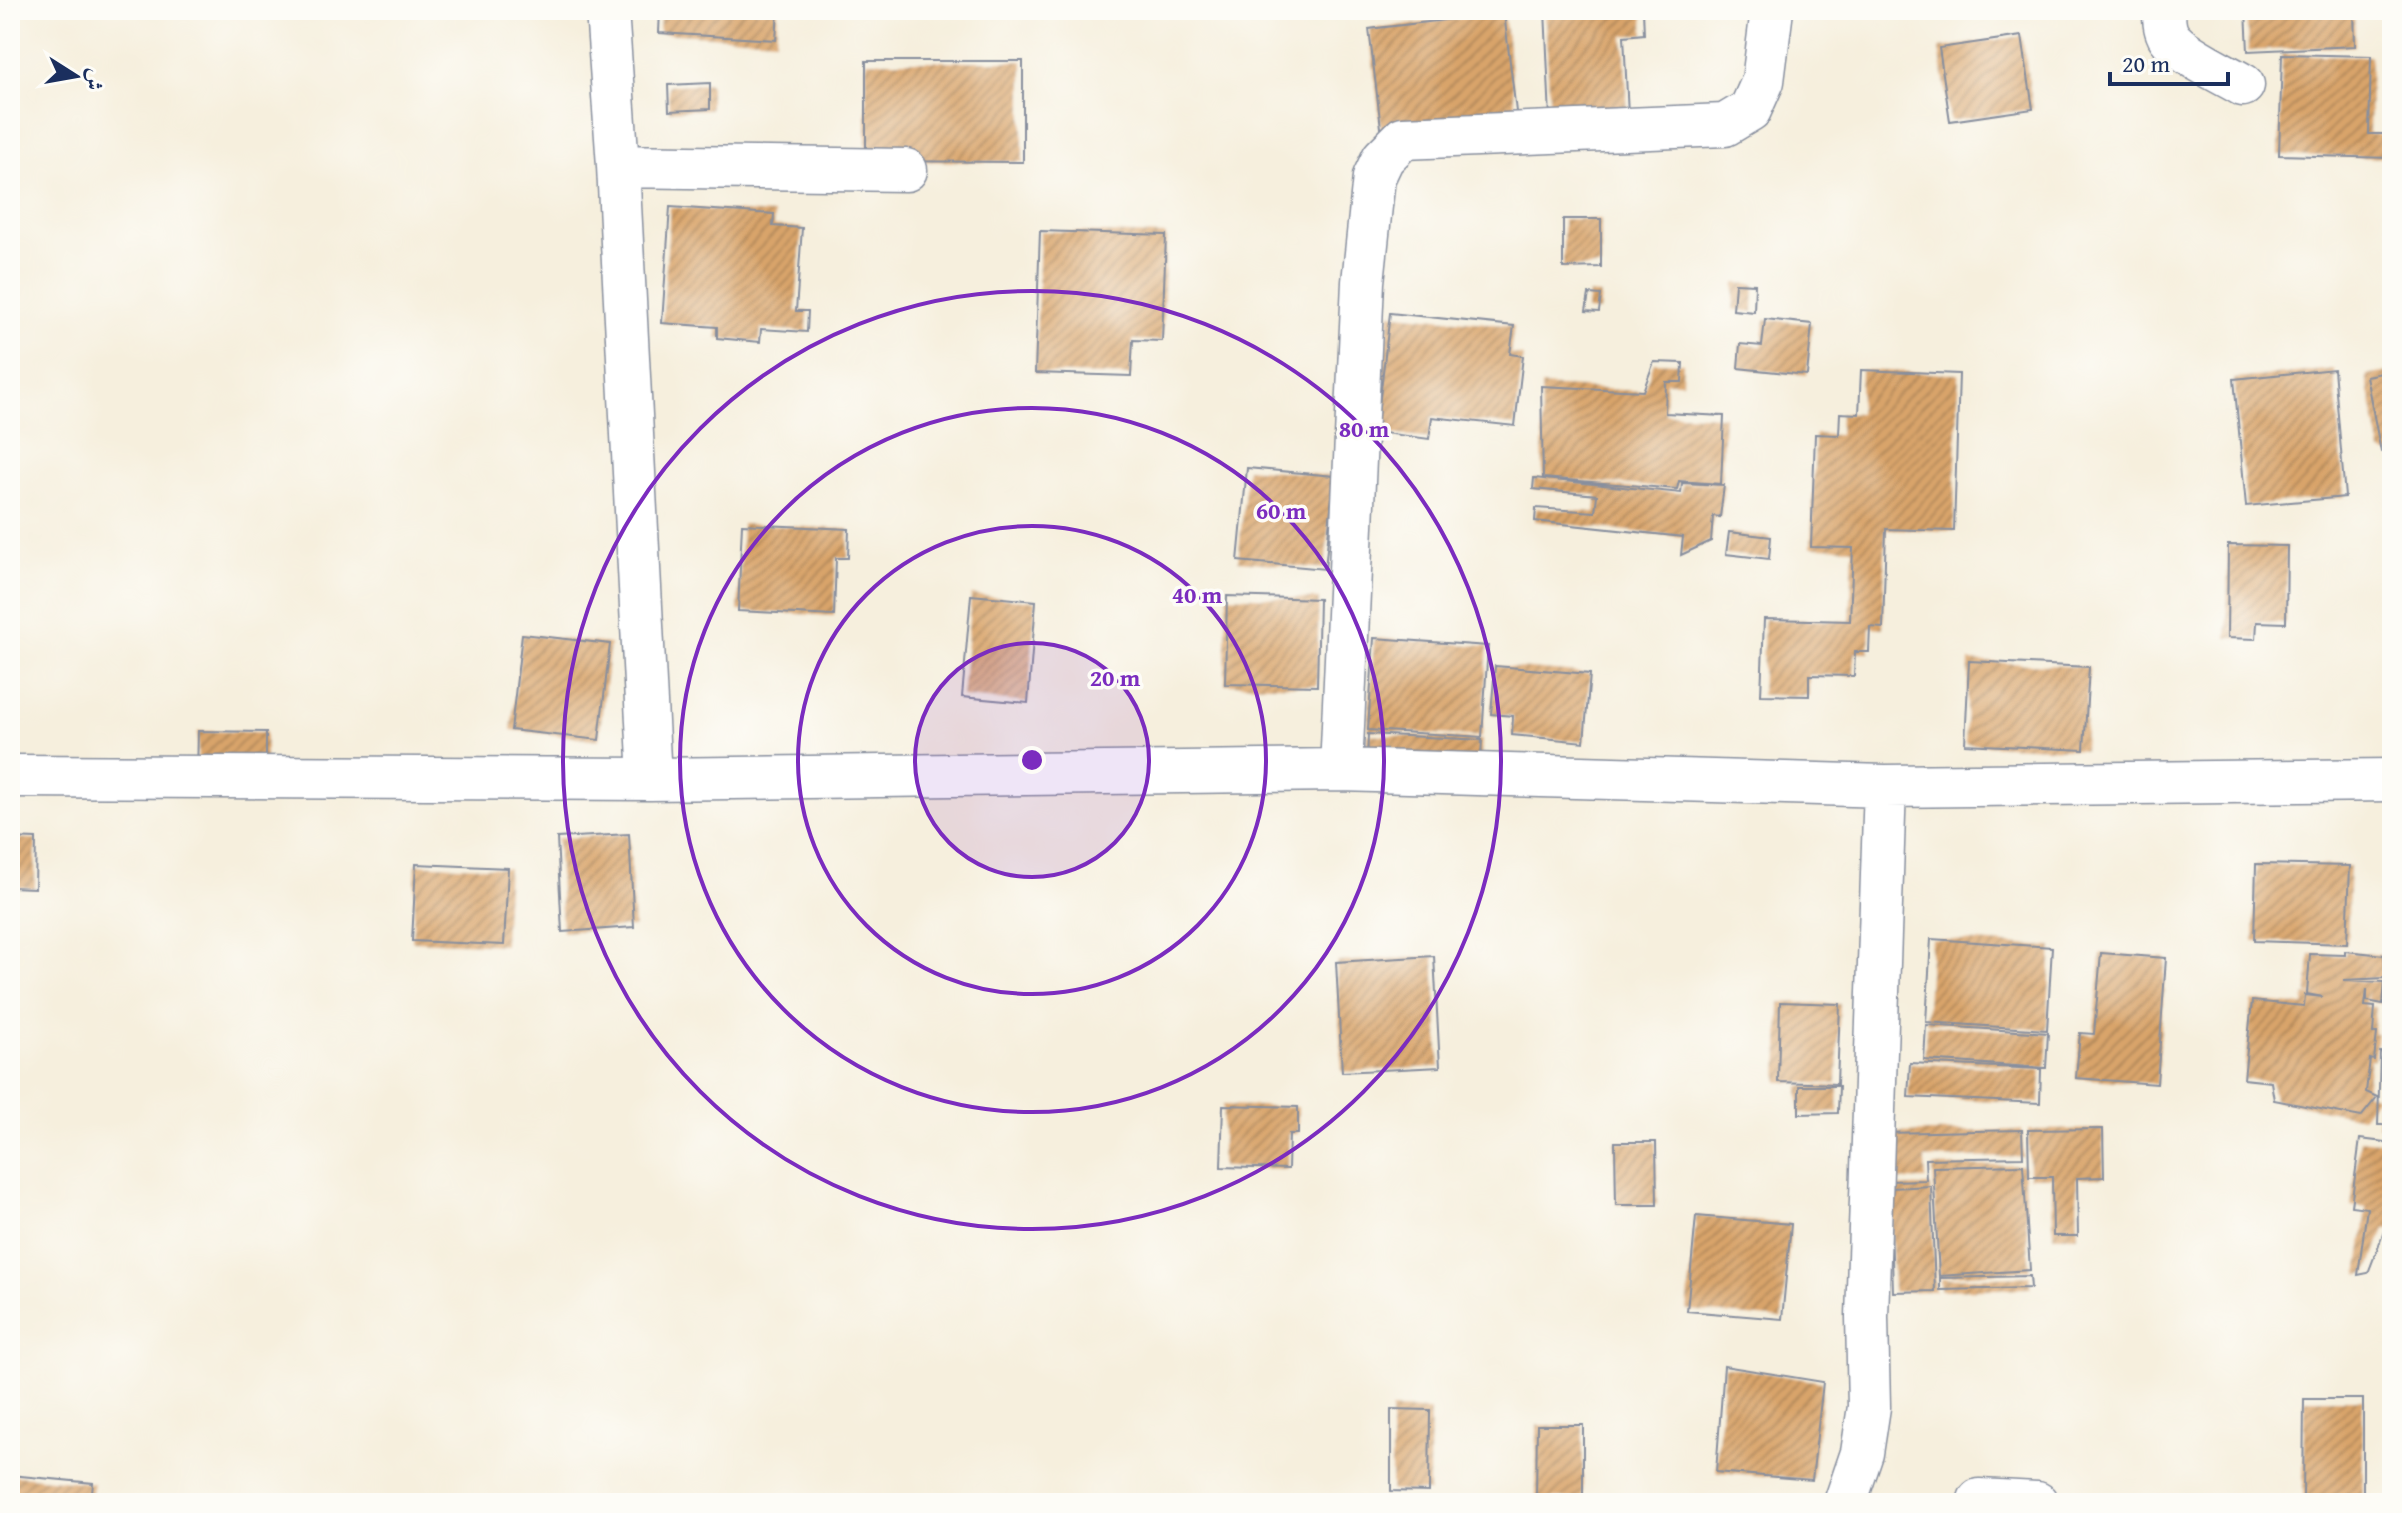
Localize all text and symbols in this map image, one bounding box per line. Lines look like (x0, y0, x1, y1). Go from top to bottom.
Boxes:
north arrow (36, 36, 116, 116)
scale bar (2110, 36, 2228, 86)
text: 20 m (2122, 46, 2170, 81)
text: ش (78, 66, 113, 94)
text: 80 m (1339, 411, 1390, 446)
text: 60 m (1256, 493, 1307, 528)
text: 40 m (1172, 577, 1223, 612)
text: 20 m (1090, 660, 1141, 695)
centre of rings (1018, 746, 1046, 774)

